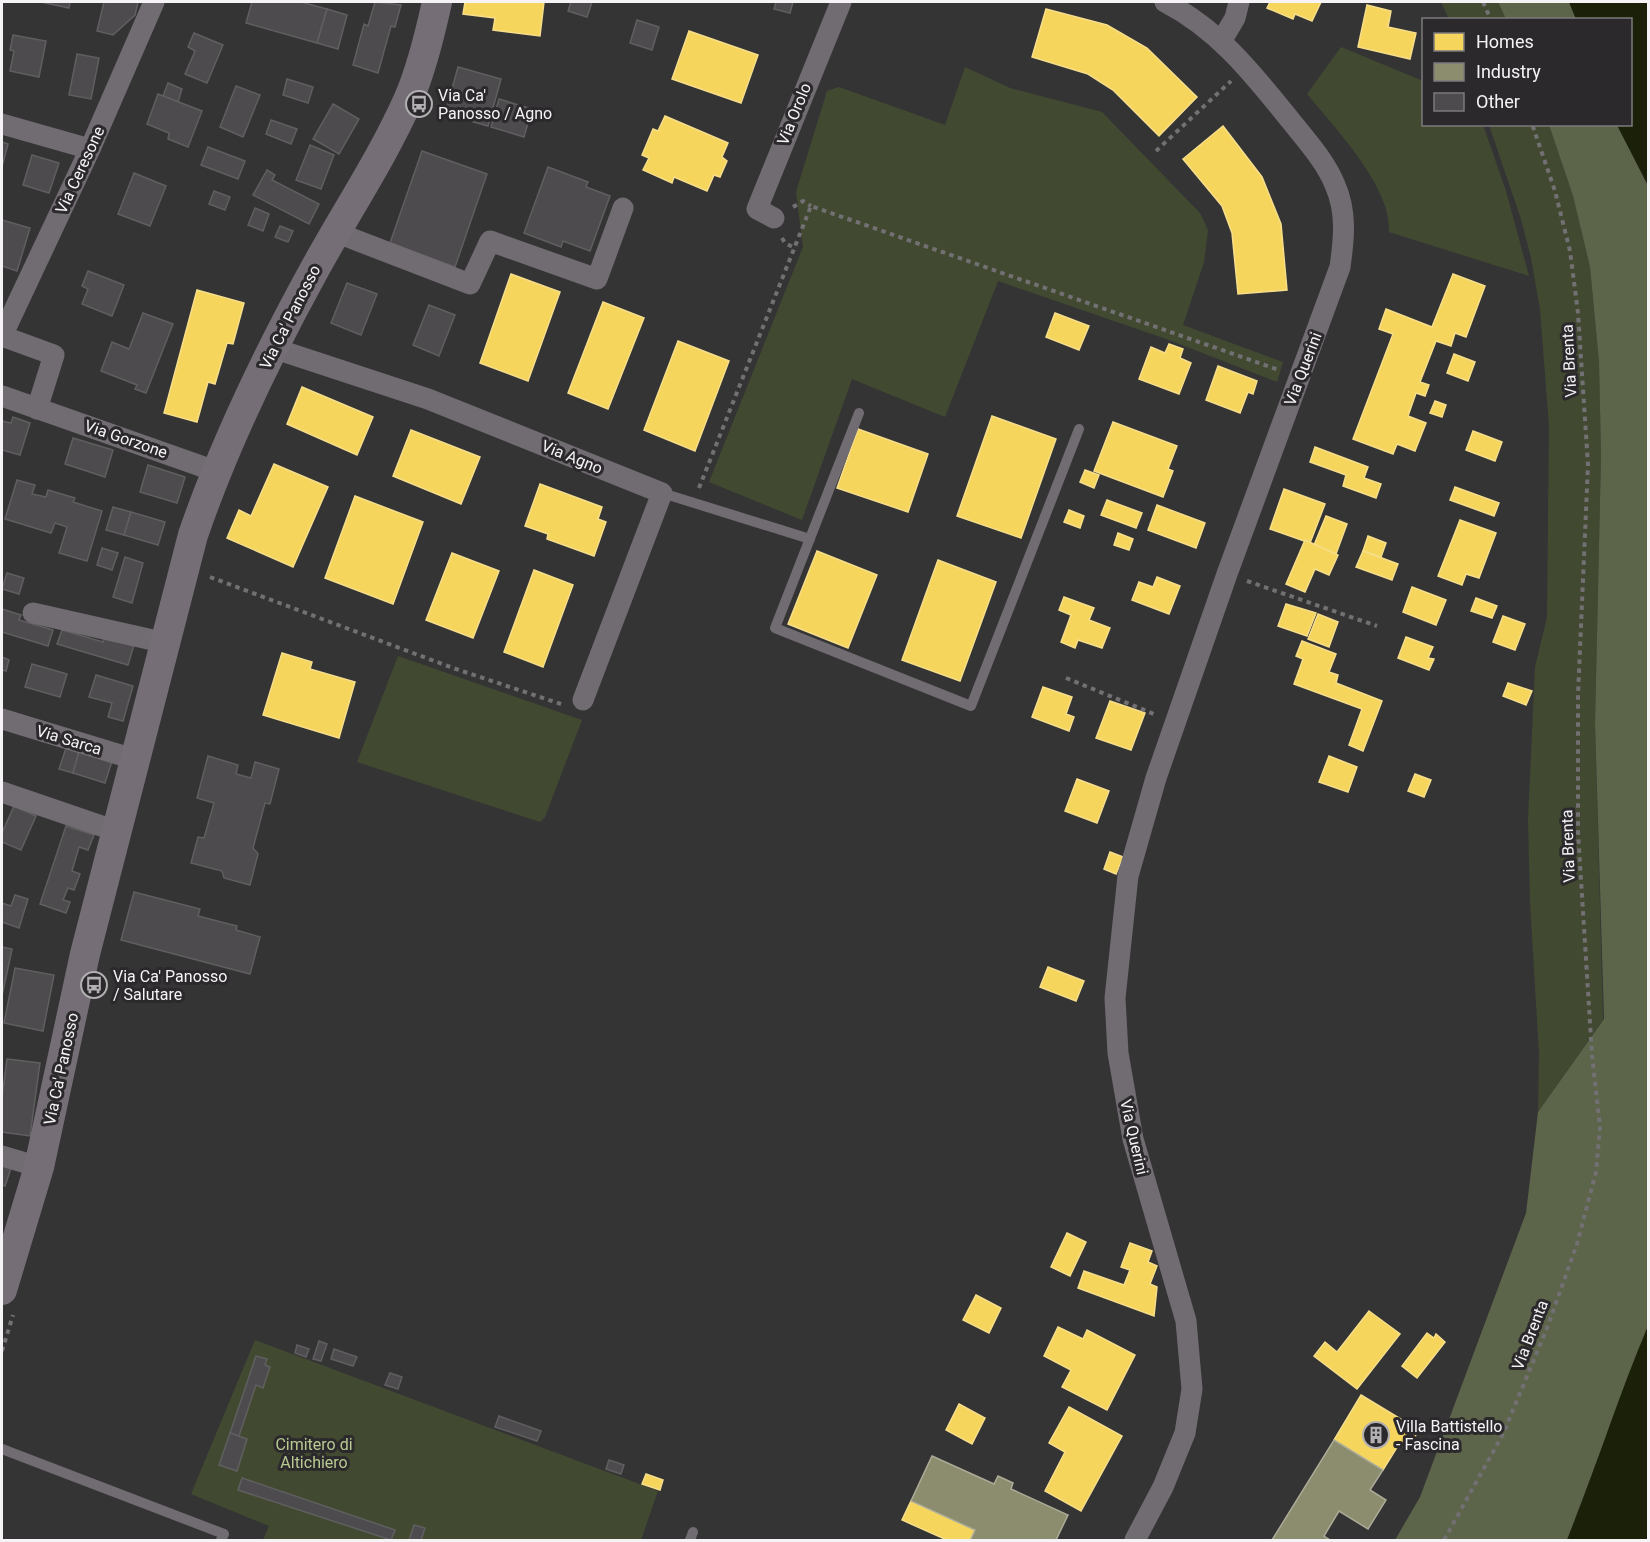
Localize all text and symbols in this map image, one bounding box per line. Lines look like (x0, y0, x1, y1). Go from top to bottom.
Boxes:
legend (1422, 18, 1632, 126)
text: Homes (1476, 31, 1534, 52)
text: Industry (1476, 61, 1541, 82)
street label: Via Orolo (773, 80, 815, 148)
place label: Via Ca' Panosso / Agno (438, 86, 552, 123)
bus stop icon: Via Ca' Panosso / Agno (404, 89, 434, 119)
text: Other (1476, 91, 1520, 112)
street label: Via Ceresone (52, 123, 108, 217)
street label: Via Ca' Panosso (256, 262, 324, 372)
street label: Via Brenta (1558, 324, 1580, 398)
street label: Via Querini (1280, 330, 1326, 408)
street label: Via Gorzone (82, 416, 170, 462)
street label: Via Agno (539, 436, 605, 478)
street label: Via Sarca (34, 721, 104, 759)
street label: Via Brenta (1557, 809, 1579, 883)
place label: Via Ca' Panosso / Salutare (113, 967, 227, 1004)
bus stop icon: Via Ca' Panosso / Salutare (79, 970, 109, 1000)
street label: Via Ca' Panosso (40, 1011, 82, 1127)
street label: Via Querini (1116, 1097, 1152, 1177)
street label: Via Brenta (1508, 1297, 1552, 1373)
place label: Villa Battistello - Fascina (1396, 1417, 1502, 1454)
building icon: Villa Battistello - Fascina (1361, 1420, 1391, 1450)
park label: Cimitero di Altichiero (275, 1435, 353, 1472)

